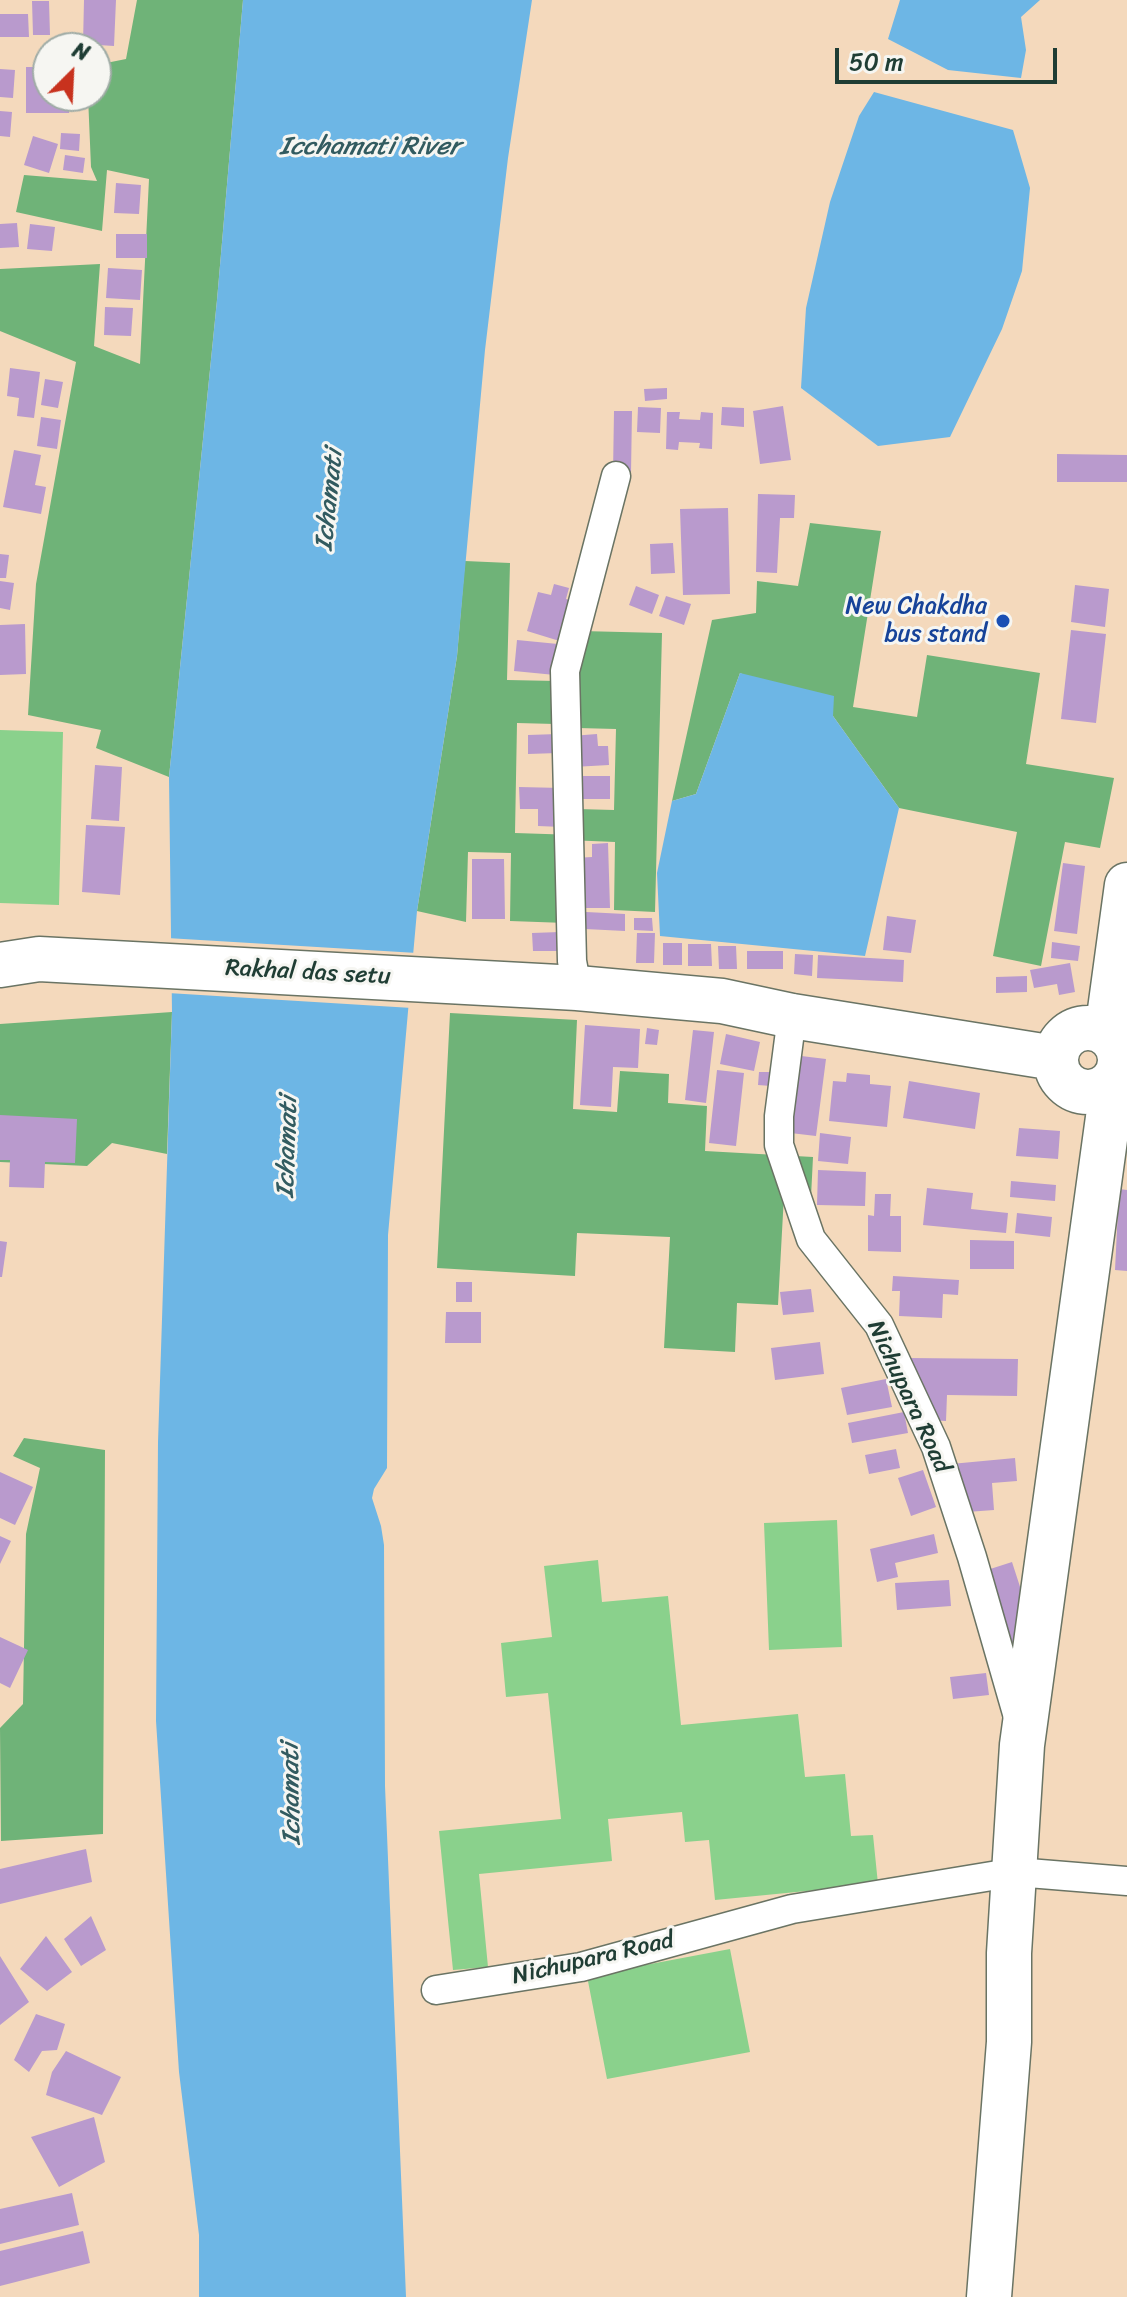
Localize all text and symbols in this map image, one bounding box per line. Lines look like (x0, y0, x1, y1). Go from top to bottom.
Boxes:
text: N (66, 31, 96, 72)
north arrow (32, 32, 112, 112)
scale bar (839, 32, 1061, 82)
text: 50 m (849, 41, 904, 83)
water label: Icchamati River (280, 131, 460, 163)
water label: Ichamati (309, 448, 351, 552)
place label: New Chakdha bus stand (846, 593, 987, 649)
marker: New Chakdha bus stand (994, 612, 1012, 630)
street label: Rakhal das setu (224, 954, 392, 992)
water label: Ichamati (271, 1096, 305, 1198)
street label: Nichupara Road (860, 1316, 956, 1478)
water label: Ichamati (276, 1743, 308, 1845)
street label: Nichupara Road (509, 1926, 677, 1992)

